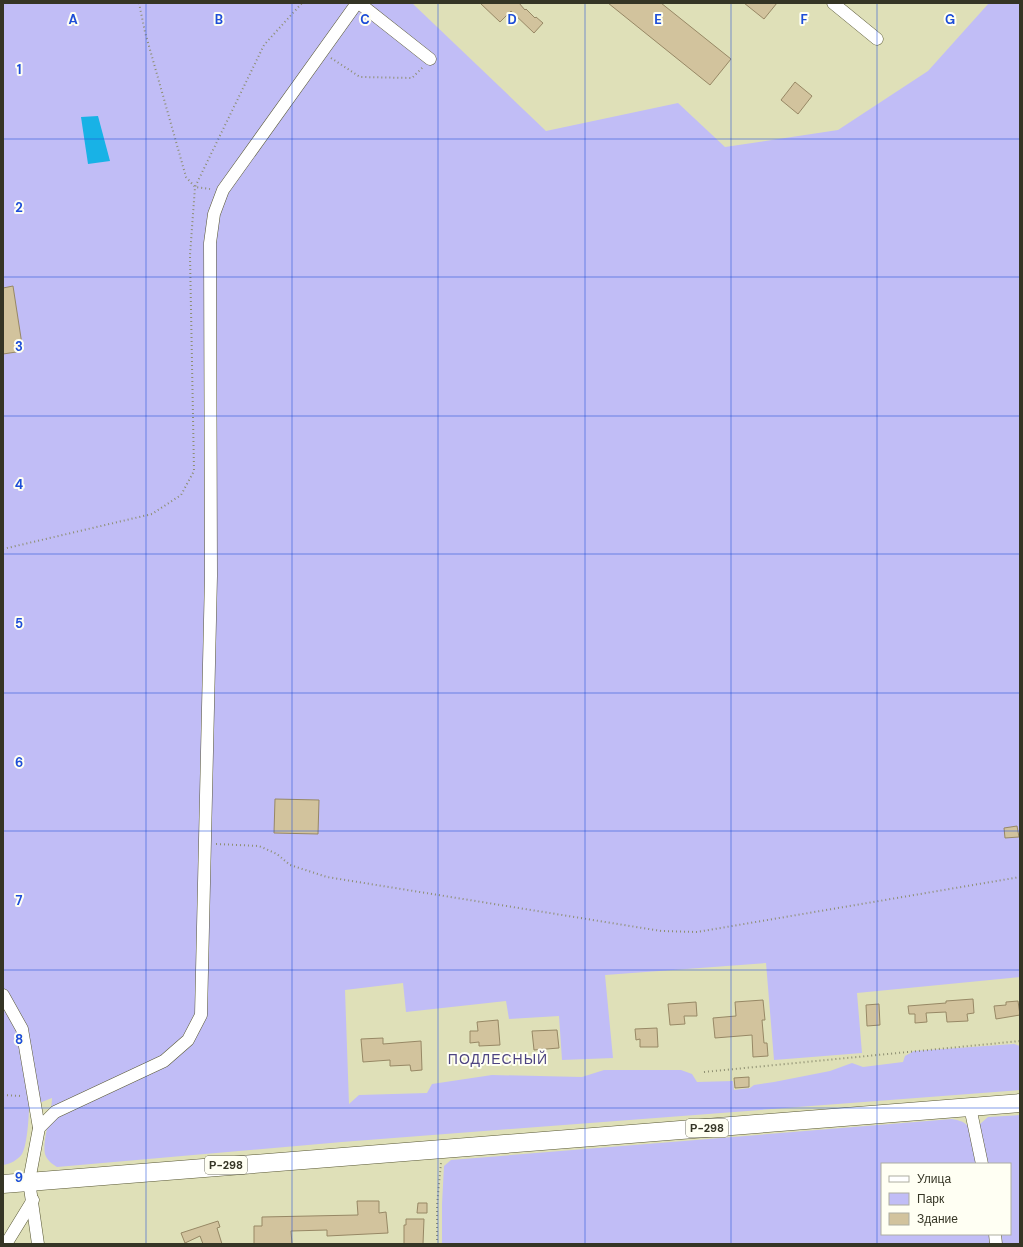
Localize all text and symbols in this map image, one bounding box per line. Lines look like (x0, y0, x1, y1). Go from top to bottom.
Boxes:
text: A (68, 11, 78, 28)
text: B (215, 11, 223, 28)
text: C (360, 11, 370, 28)
text: D (507, 11, 517, 28)
text: E (654, 11, 662, 28)
text: F (800, 11, 808, 28)
text: G (945, 11, 955, 28)
text: 1 (17, 61, 21, 78)
text: 2 (15, 199, 23, 216)
text: 3 (15, 338, 23, 355)
text: 4 (15, 476, 23, 493)
text: 5 (15, 615, 23, 632)
text: 6 (15, 754, 23, 771)
text: 7 (16, 892, 23, 909)
text: 8 (15, 1031, 23, 1048)
district label: ПОДЛЕСНЫЙ (448, 1050, 548, 1068)
road number: Р-298 (686, 1119, 728, 1137)
road number: Р-298 (205, 1156, 247, 1174)
legend (881, 1163, 1011, 1235)
text: 9 (15, 1169, 23, 1186)
text: Улица (917, 1171, 951, 1187)
text: Парк (917, 1191, 945, 1207)
text: Здание (917, 1211, 958, 1227)

